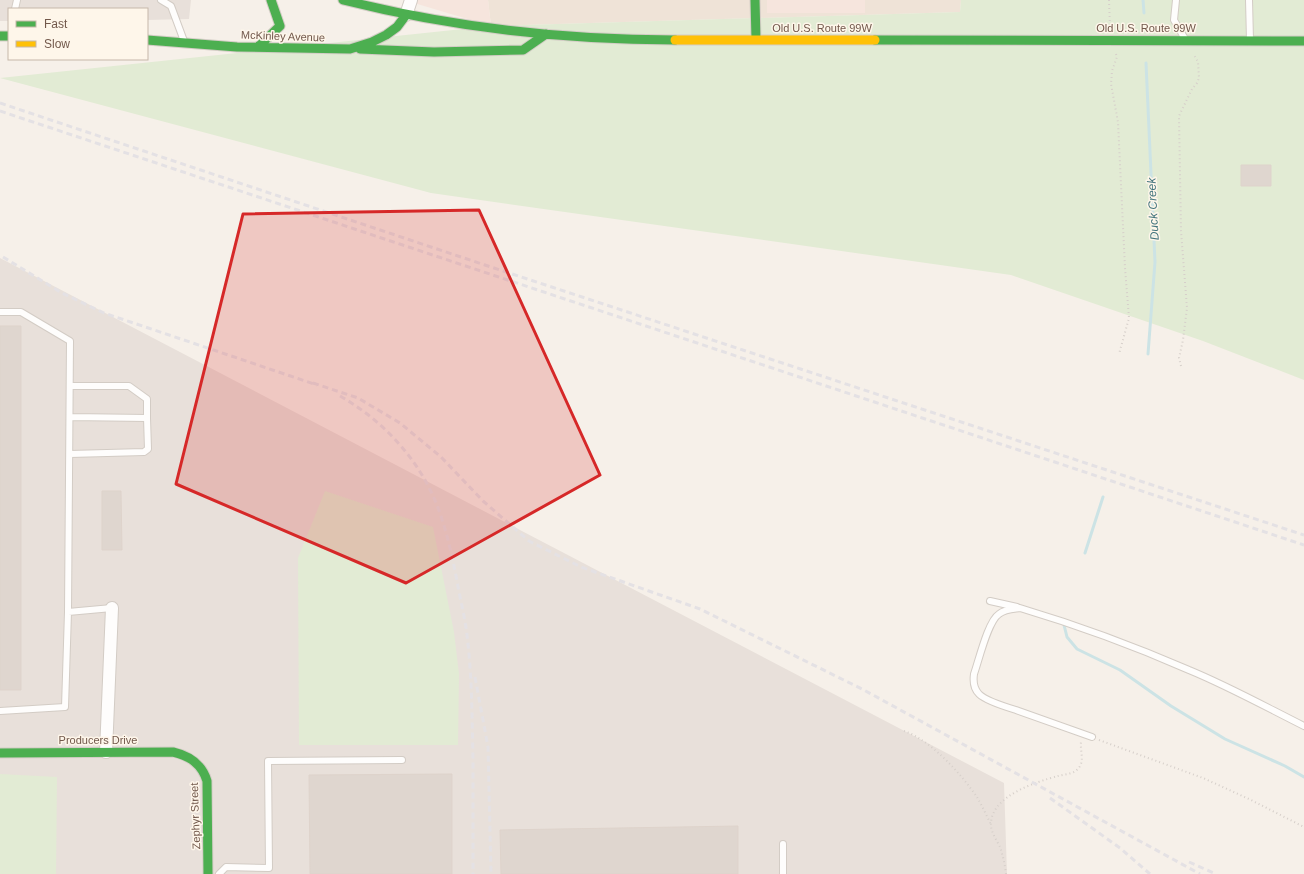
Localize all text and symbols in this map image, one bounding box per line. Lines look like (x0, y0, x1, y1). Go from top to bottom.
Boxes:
legend (8, 8, 148, 60)
text: Fast (44, 17, 68, 31)
street label: Old U.S. Route 99W (772, 22, 872, 34)
street label: Old U.S. Route 99W (1096, 22, 1196, 34)
street label: McKinley Avenue (241, 29, 325, 43)
text: Slow (44, 37, 70, 51)
water label: Duck Creek (1144, 176, 1162, 241)
street label: Producers Drive (59, 734, 137, 746)
street label: Zephyr Street (188, 782, 202, 850)

